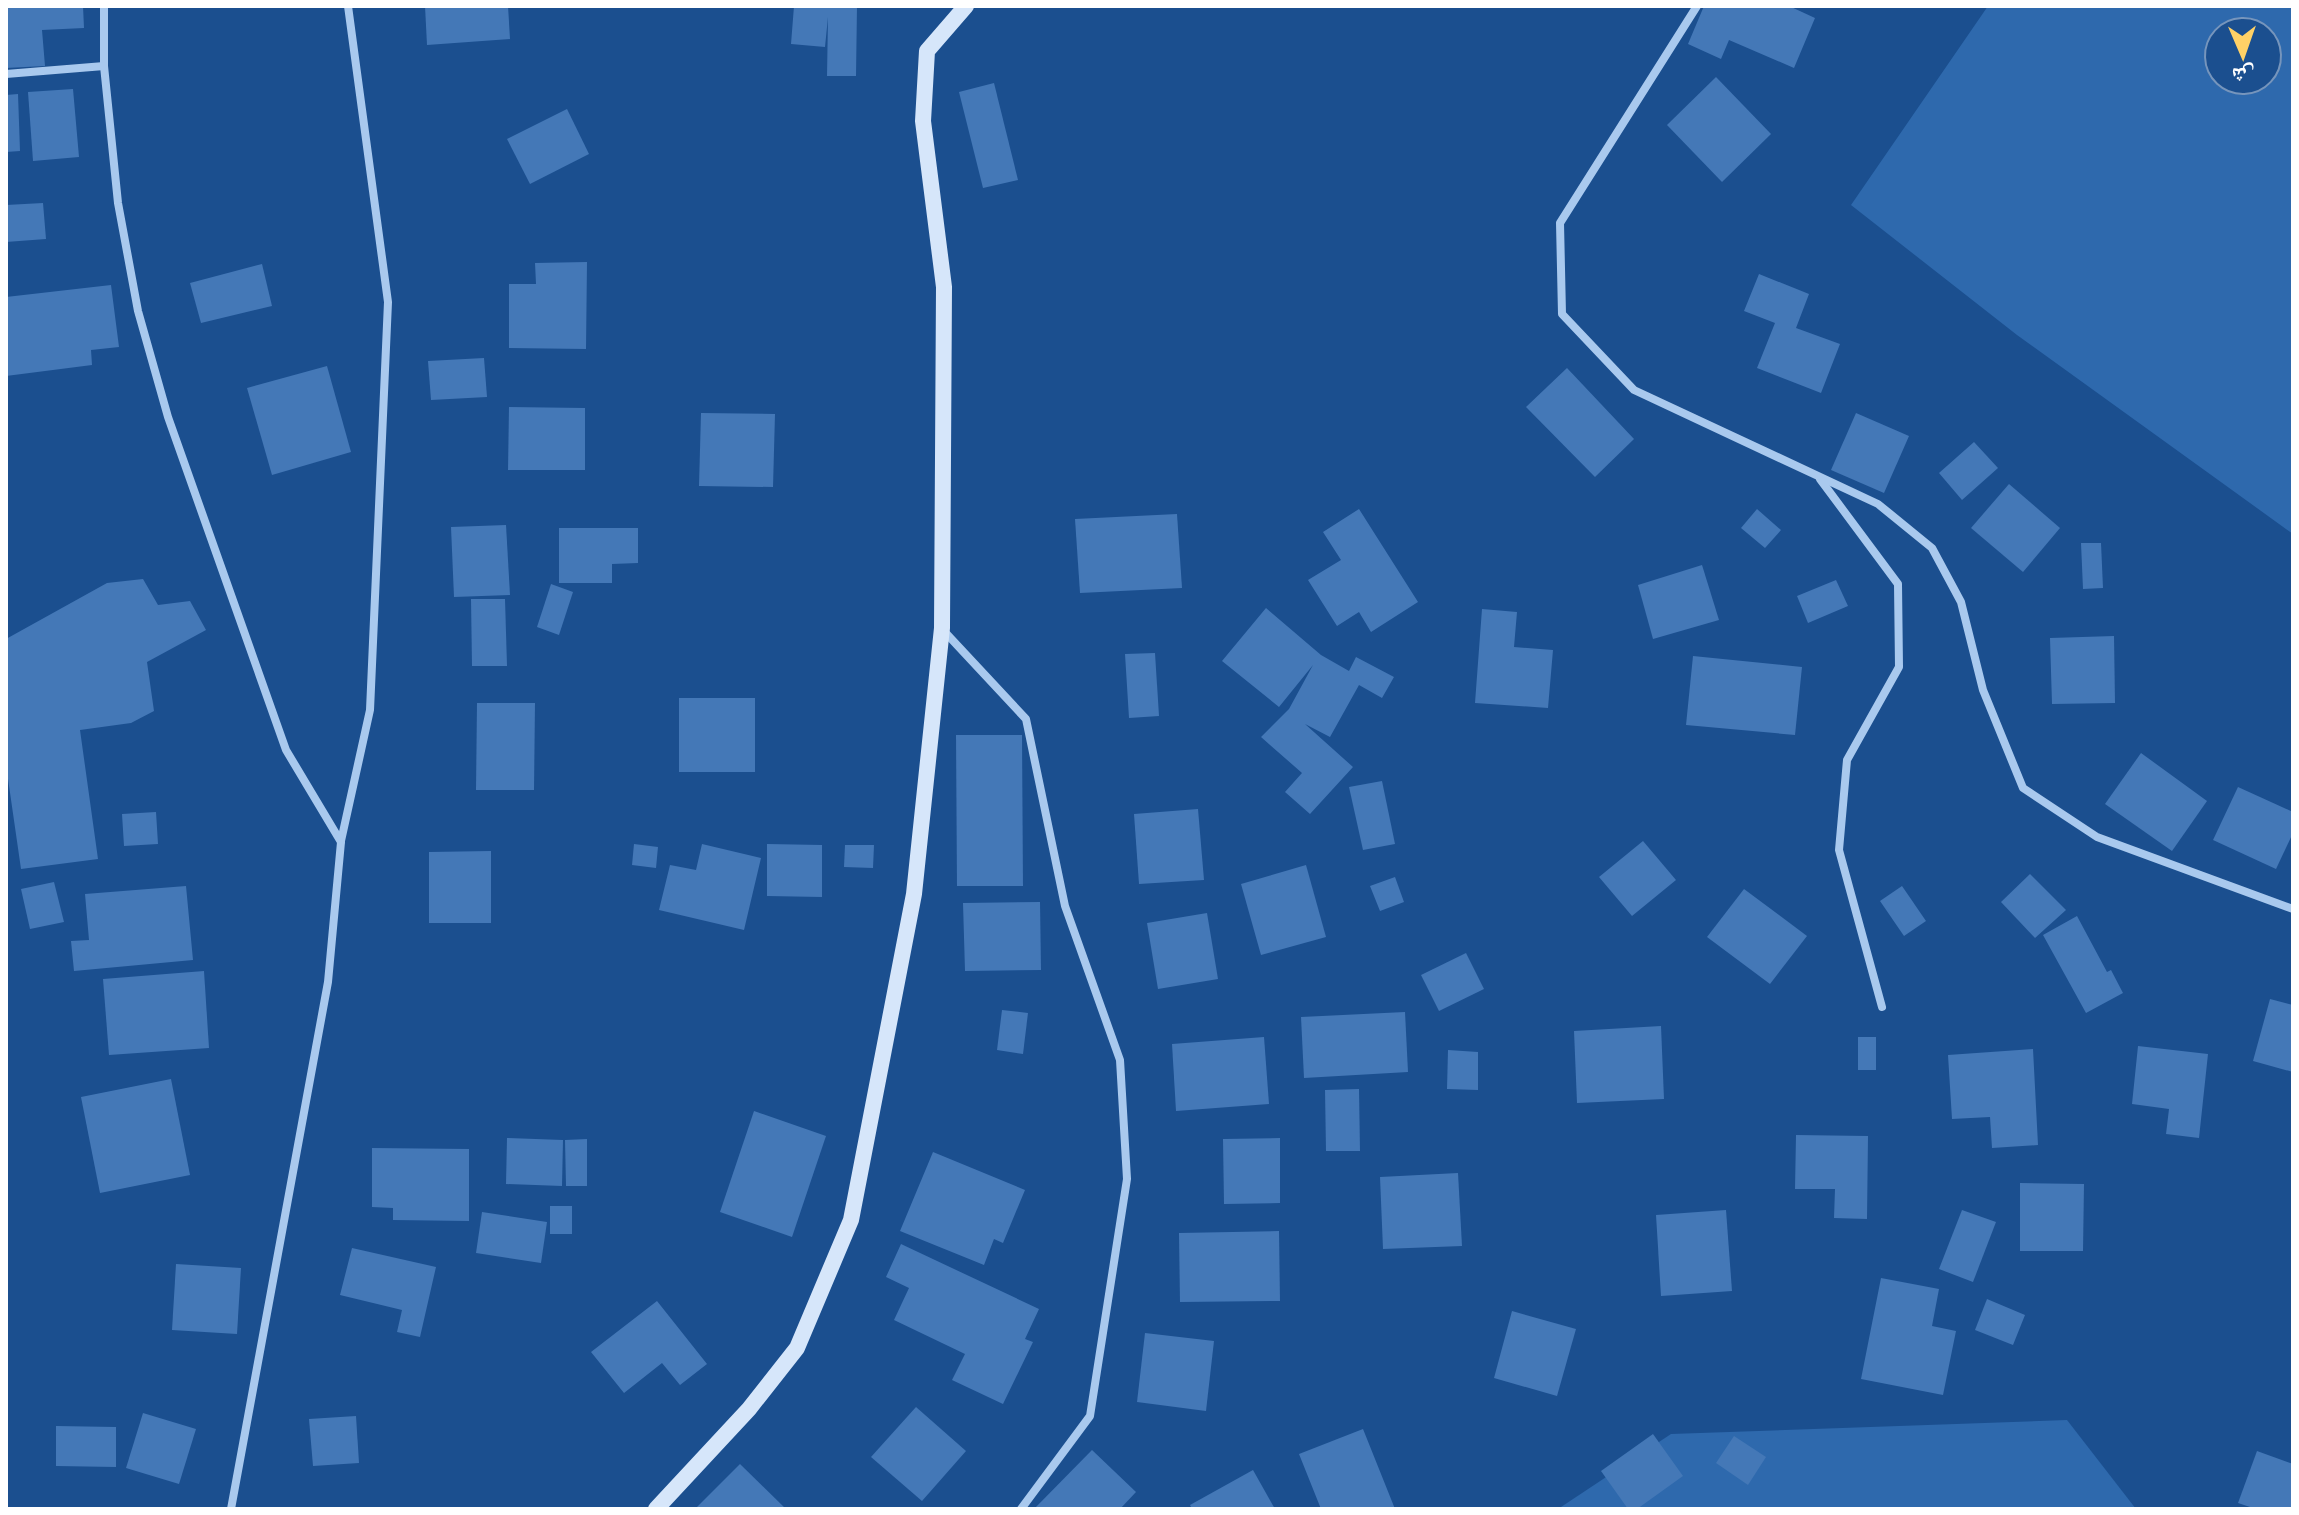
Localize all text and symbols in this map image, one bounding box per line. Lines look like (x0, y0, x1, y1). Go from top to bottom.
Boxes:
north arrow (2203, 16, 2283, 96)
text: ش (2232, 61, 2256, 91)

